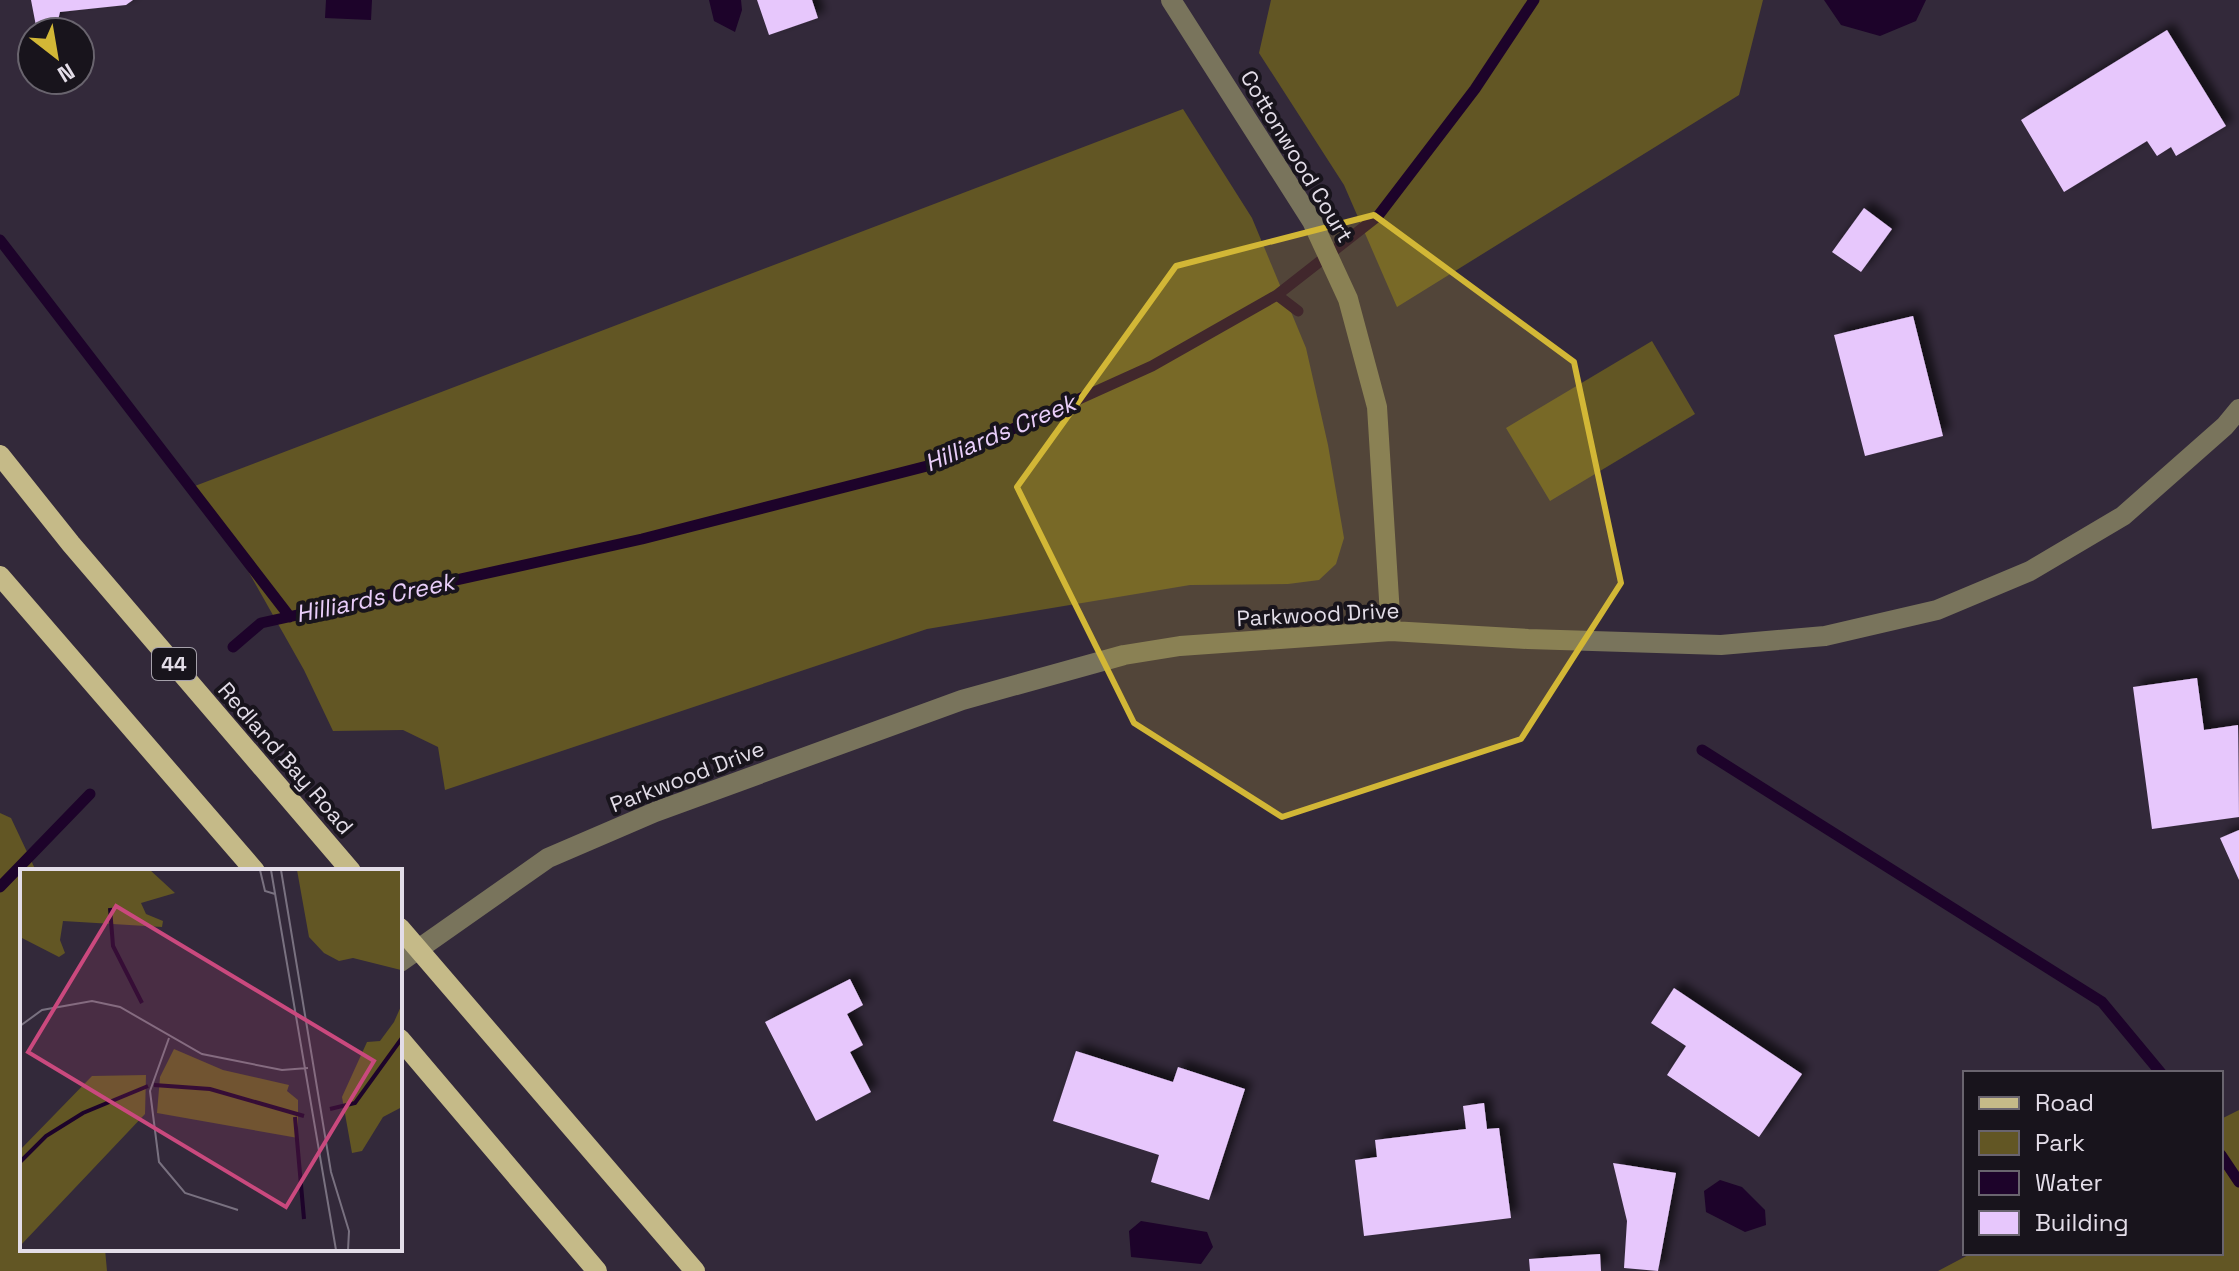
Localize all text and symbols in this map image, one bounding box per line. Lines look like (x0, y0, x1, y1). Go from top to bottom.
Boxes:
north arrow (16, 16, 96, 96)
text: N (53, 57, 80, 89)
street label: Cottonwood Court (1235, 65, 1359, 247)
water label: Hilliards Creek (920, 386, 1083, 478)
water label: Hilliards Creek (293, 565, 460, 629)
street label: Parkwood Drive (1236, 596, 1400, 632)
road number: 44 (152, 648, 196, 680)
street label: Redland Bay Road (212, 676, 360, 840)
street label: Parkwood Drive (606, 734, 768, 818)
inset map (20, 869, 402, 1251)
legend (1963, 1071, 2223, 1255)
text: Road (2035, 1087, 2094, 1118)
text: Park (2035, 1127, 2085, 1158)
text: Water (2035, 1167, 2103, 1198)
text: Building (2035, 1207, 2129, 1238)

